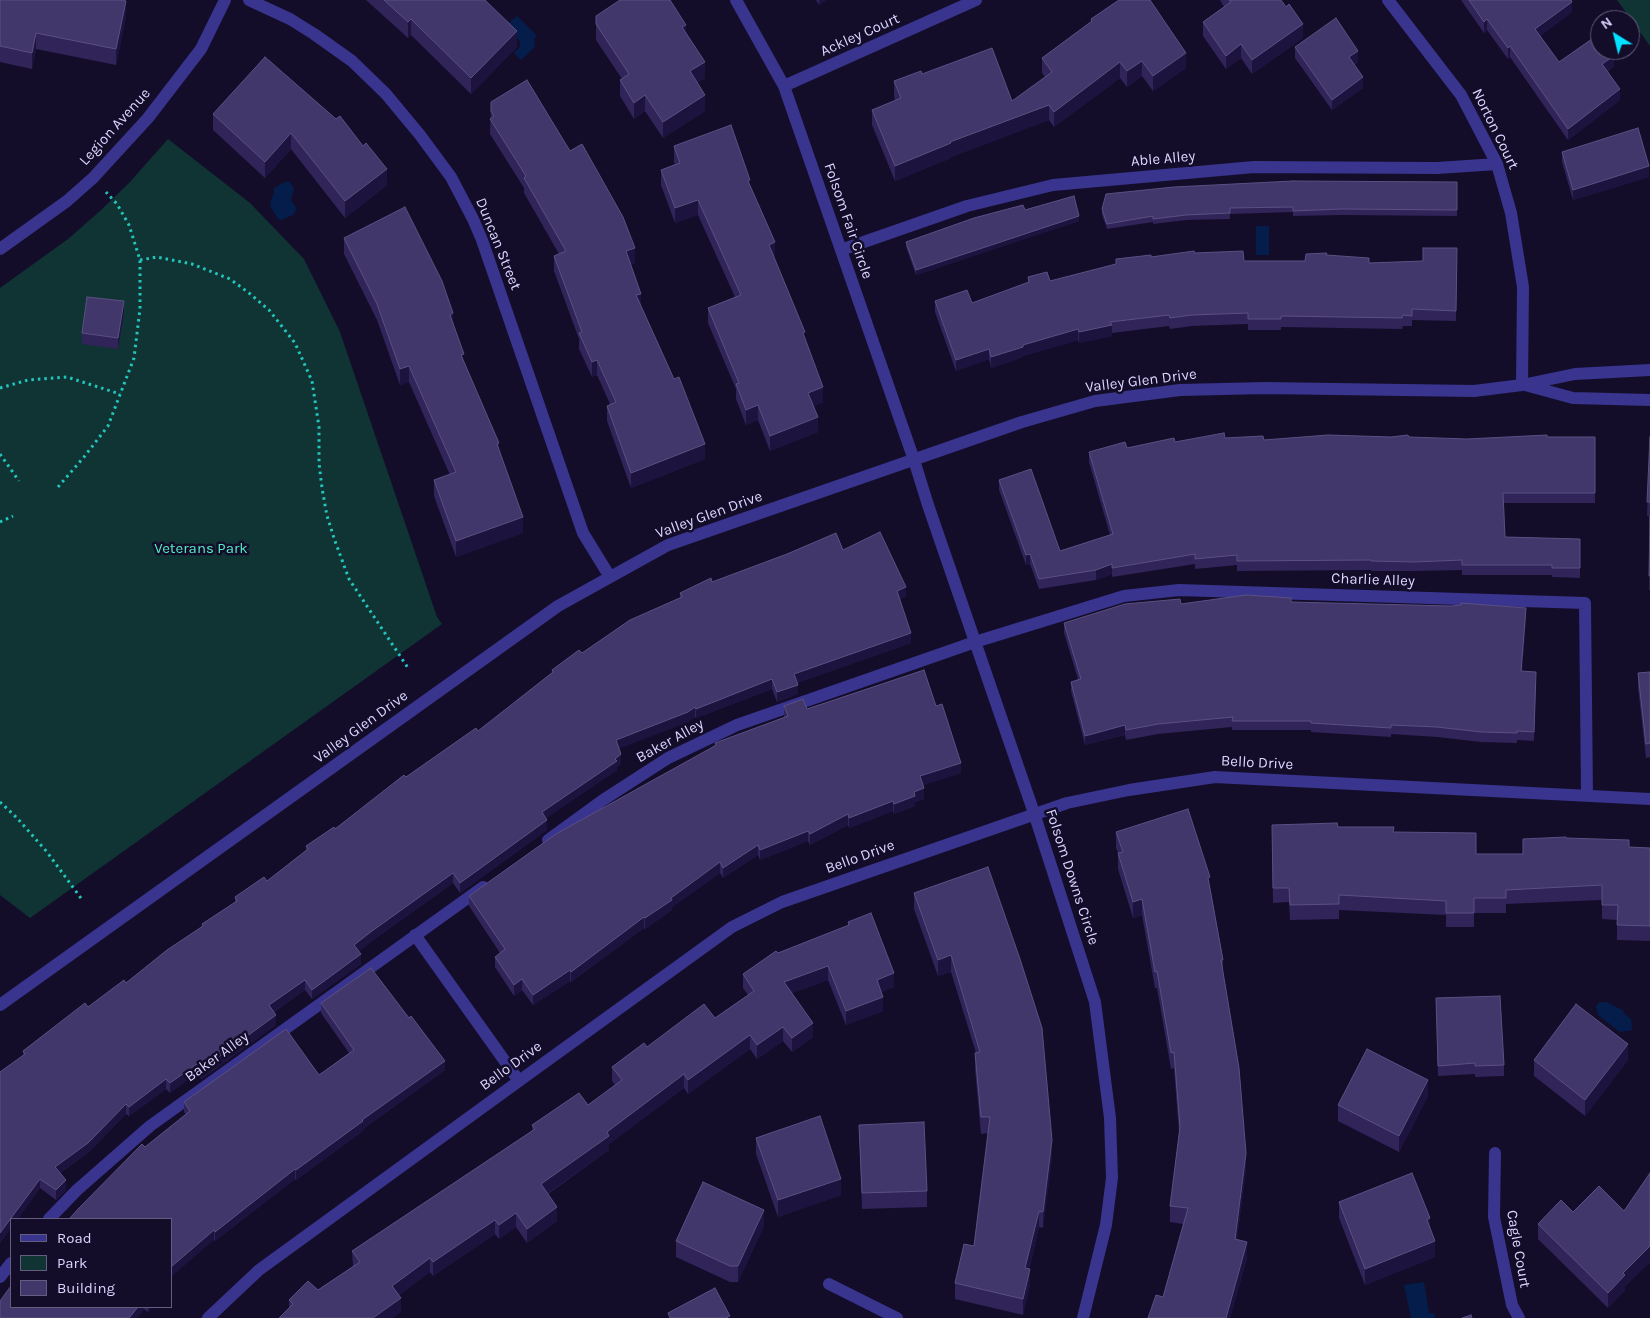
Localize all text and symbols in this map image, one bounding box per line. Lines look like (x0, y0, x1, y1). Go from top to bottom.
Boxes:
street label: Ackley Court (818, 10, 902, 60)
north arrow (1590, 10, 1640, 60)
text: N (1597, 13, 1616, 33)
street label: Legion Avenue (76, 85, 154, 169)
street label: Norton Court (1468, 86, 1522, 172)
street label: Able Alley (1130, 147, 1196, 171)
street label: Folsom Fair Circle (820, 161, 876, 281)
street label: Duncan Street (471, 195, 525, 293)
street label: Valley Glen Drive (1084, 365, 1198, 397)
street label: Valley Glen Drive (653, 487, 765, 543)
park label: Veterans Park (154, 540, 248, 558)
street label: Charlie Alley (1331, 570, 1415, 590)
street label: Valley Glen Drive (310, 687, 412, 767)
street label: Baker Alley (633, 715, 707, 767)
street label: Bello Drive (1220, 752, 1294, 774)
street label: Folsom Downs Circle (1042, 807, 1102, 947)
street label: Bello Drive (823, 836, 897, 878)
street label: Baker Alley (182, 1028, 252, 1086)
street label: Bello Drive (476, 1037, 546, 1095)
street label: Cagle Court (1502, 1209, 1534, 1289)
legend (10, 1218, 172, 1308)
text: Road (57, 1229, 92, 1247)
text: Park (57, 1254, 87, 1272)
text: Building (57, 1279, 115, 1297)

